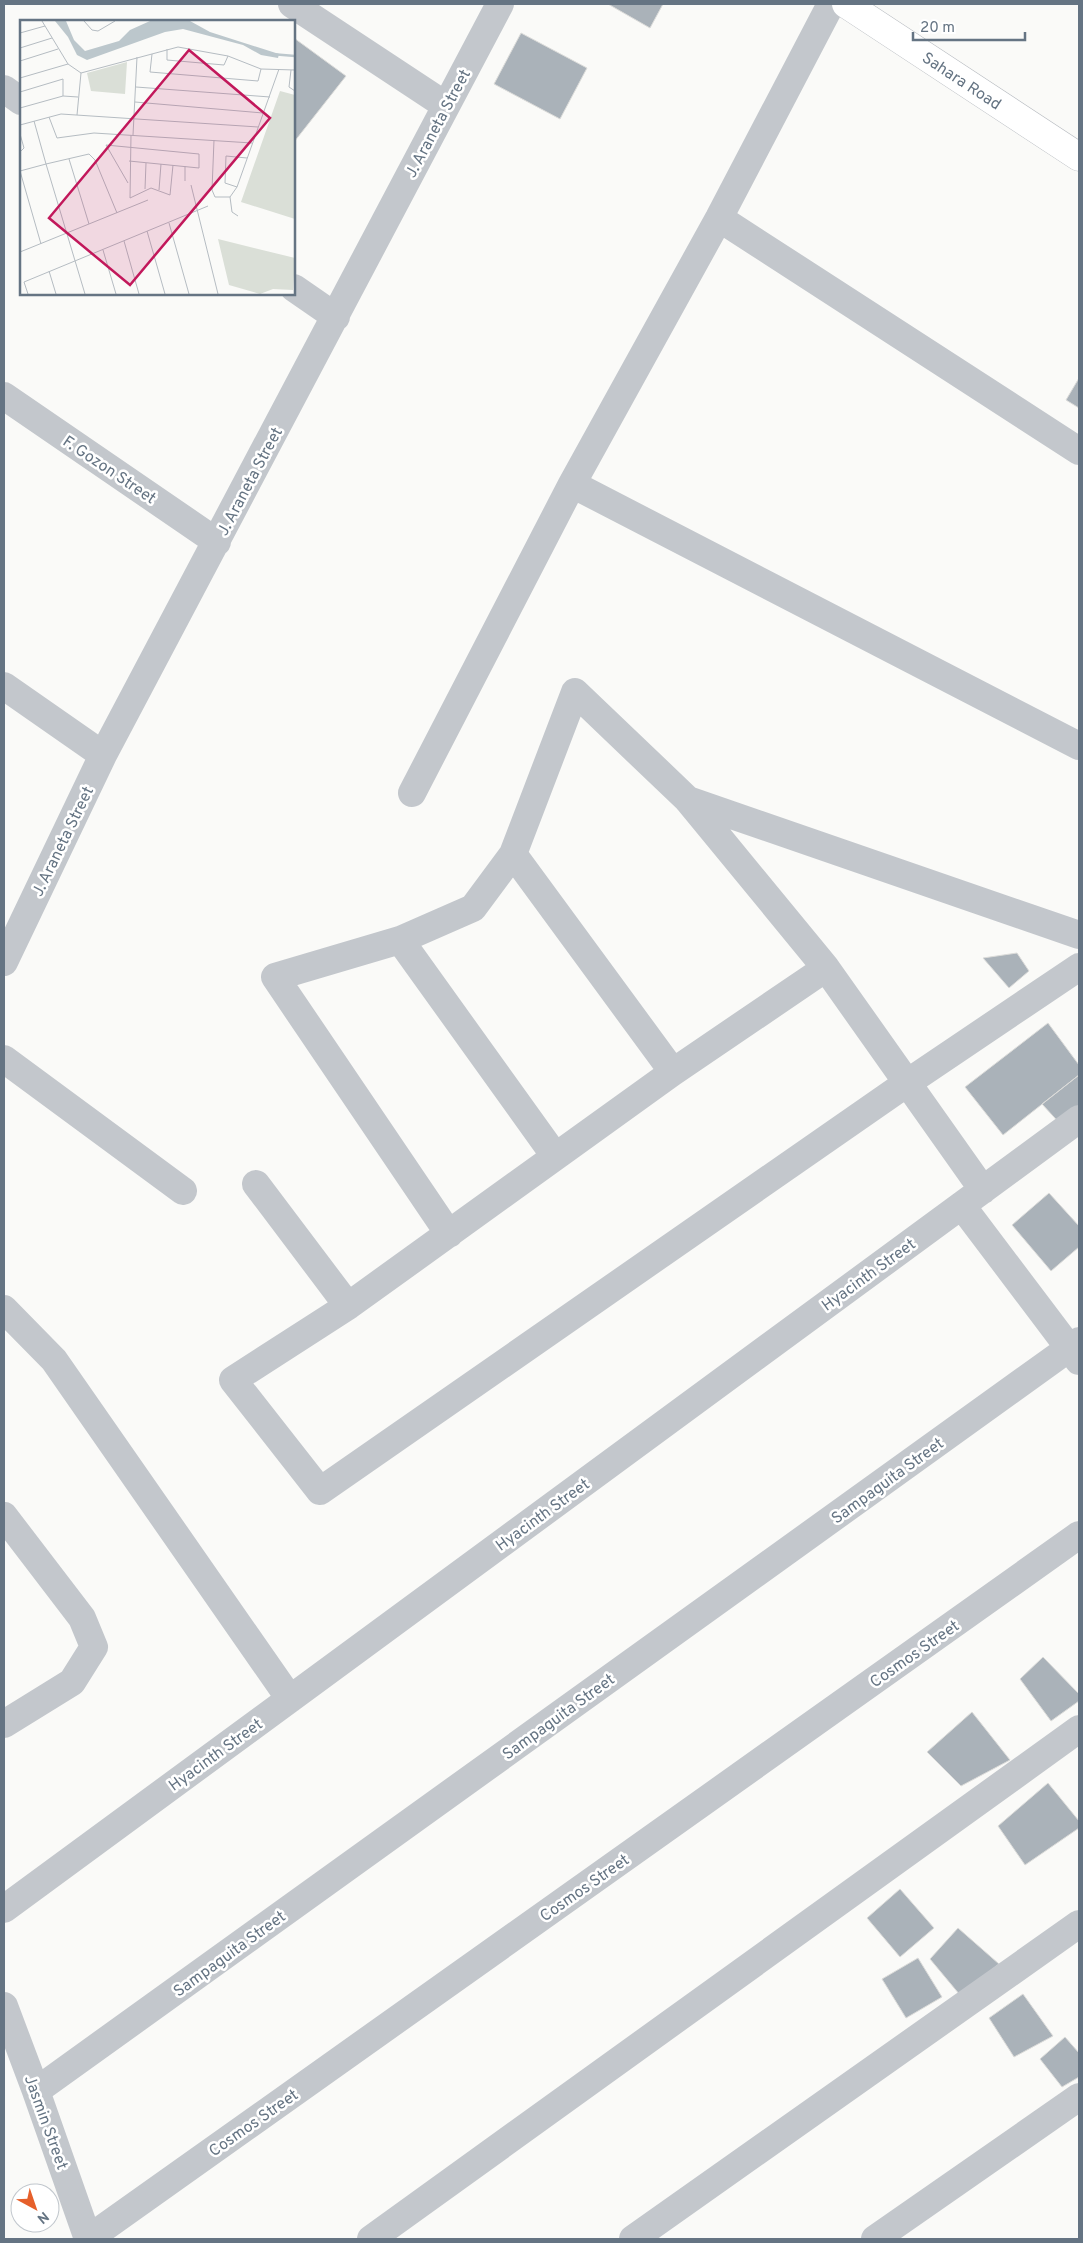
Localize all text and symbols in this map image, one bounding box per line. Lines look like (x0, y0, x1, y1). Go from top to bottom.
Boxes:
scale bar (913, 10, 1026, 42)
text: 20 m (920, 19, 955, 38)
inset map (20, 20, 295, 295)
street label: Sahara Road (918, 49, 1005, 115)
street label: J. Araneta Street (402, 66, 476, 182)
street label: J. Araneta Street (214, 424, 288, 540)
street label: F. Gozon Street (58, 432, 159, 509)
street label: J. Araneta Street (28, 784, 99, 900)
street label: Hyacinth Street (818, 1235, 920, 1316)
street label: Sampaguita Street (828, 1434, 948, 1529)
street label: Hyacinth Street (492, 1475, 594, 1556)
street label: Cosmos Street (867, 1616, 964, 1693)
street label: Sampaguita Street (499, 1670, 619, 1765)
street label: Hyacinth Street (165, 1715, 267, 1796)
street label: Cosmos Street (537, 1850, 634, 1927)
street label: Sampaguita Street (170, 1907, 290, 2002)
street label: Jasmin Street (19, 2073, 71, 2173)
street label: Cosmos Street (206, 2085, 303, 2162)
north arrow (10, 2183, 60, 2233)
text: N (33, 2207, 52, 2227)

